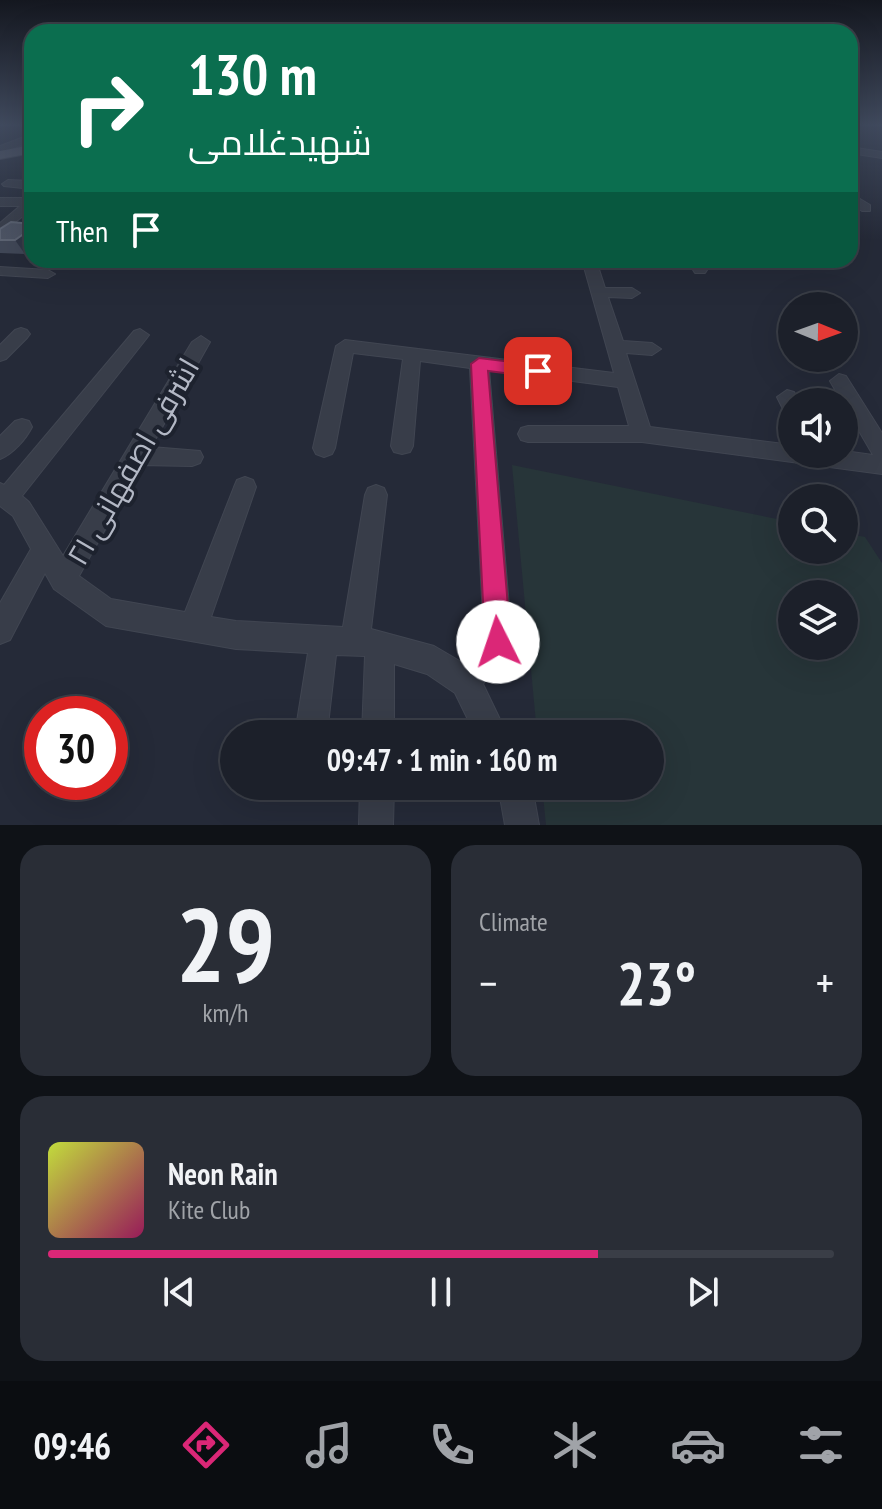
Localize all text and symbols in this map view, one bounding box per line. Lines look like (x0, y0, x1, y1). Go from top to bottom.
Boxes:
text: 130 m (188, 38, 317, 110)
icon: right (56, 56, 160, 160)
text: شهیدغلامی (188, 118, 372, 165)
icon: arrive (124, 208, 168, 252)
text: Then (56, 211, 108, 250)
north arrow (778, 292, 858, 372)
map controls (778, 292, 858, 660)
pin (504, 337, 572, 405)
icon: arrive (516, 349, 560, 393)
street label: اشرفی اصفهانی ۲۱ (57, 350, 207, 572)
button: sound (778, 388, 858, 468)
button: search (778, 484, 858, 564)
button: layers (778, 580, 858, 660)
position arrow (456, 600, 540, 684)
speed limit sign: 30 (24, 696, 128, 800)
text: 09:47 · 1 min · 160 m (327, 740, 557, 779)
text: 29 (176, 876, 275, 1011)
text: Climate (479, 905, 548, 938)
text: 23° (617, 944, 696, 1022)
text: − (479, 954, 497, 1011)
text: + (816, 954, 834, 1011)
text: km/h (202, 996, 249, 1029)
text: Neon Rain (168, 1154, 278, 1193)
text: Kite Club (168, 1193, 250, 1226)
icon: previous (157, 1270, 201, 1314)
icon: pause (419, 1270, 463, 1314)
icon: next (681, 1270, 725, 1314)
icon: directions (178, 1417, 234, 1473)
icon: music (301, 1417, 357, 1473)
icon: phone (424, 1417, 480, 1473)
icon: climate (547, 1417, 603, 1473)
icon: car (670, 1417, 726, 1473)
icon: filters (793, 1417, 849, 1473)
text: 09:46 (33, 1422, 111, 1469)

